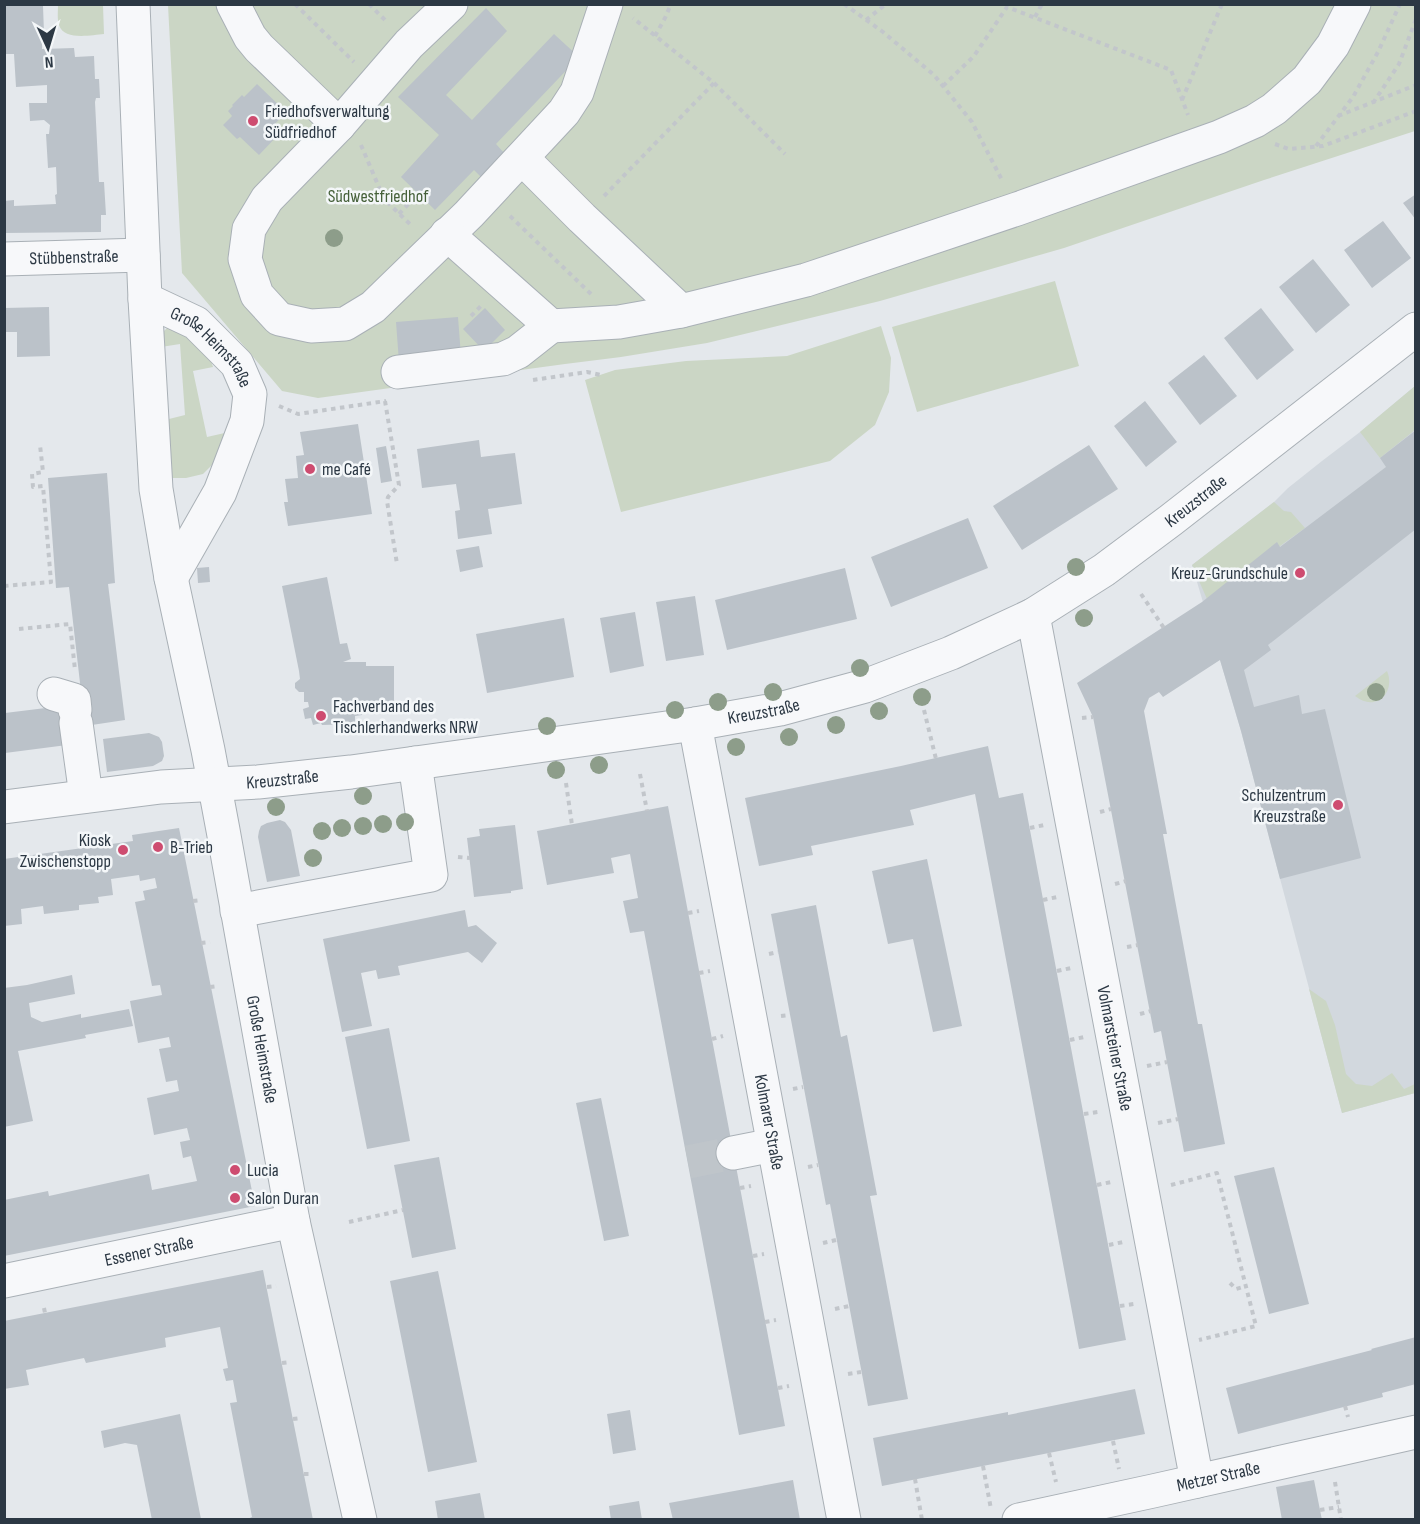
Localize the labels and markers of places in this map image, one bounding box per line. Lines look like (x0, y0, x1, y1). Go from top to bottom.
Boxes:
place label: Friedhofsverwaltung Südfriedhof (265, 101, 389, 143)
marker: Friedhofsverwaltung Südfriedhof (246, 114, 260, 128)
place label: me Café (322, 459, 371, 480)
marker: me Café (303, 462, 317, 476)
place label: Kreuz-Grundschule (1171, 563, 1288, 584)
marker: Kreuz-Grundschule (1293, 566, 1307, 580)
place label: Fachverband des Tischlerhandwerks NRW (333, 696, 478, 738)
marker: Fachverband des Tischlerhandwerks NRW (314, 709, 328, 723)
place label: Schulzentrum Kreuzstraße (1242, 785, 1326, 827)
marker: Schulzentrum Kreuzstraße (1331, 798, 1345, 812)
place label: Kiosk Zwischenstopp (20, 830, 111, 872)
place label: B-Trieb (170, 837, 213, 858)
marker: B-Trieb (151, 840, 165, 854)
marker: Kiosk Zwischenstopp (116, 843, 130, 857)
place label: Lucia (247, 1160, 279, 1181)
marker: Lucia (228, 1163, 242, 1177)
place label: Salon Duran (247, 1188, 319, 1209)
marker: Salon Duran (228, 1191, 242, 1205)

